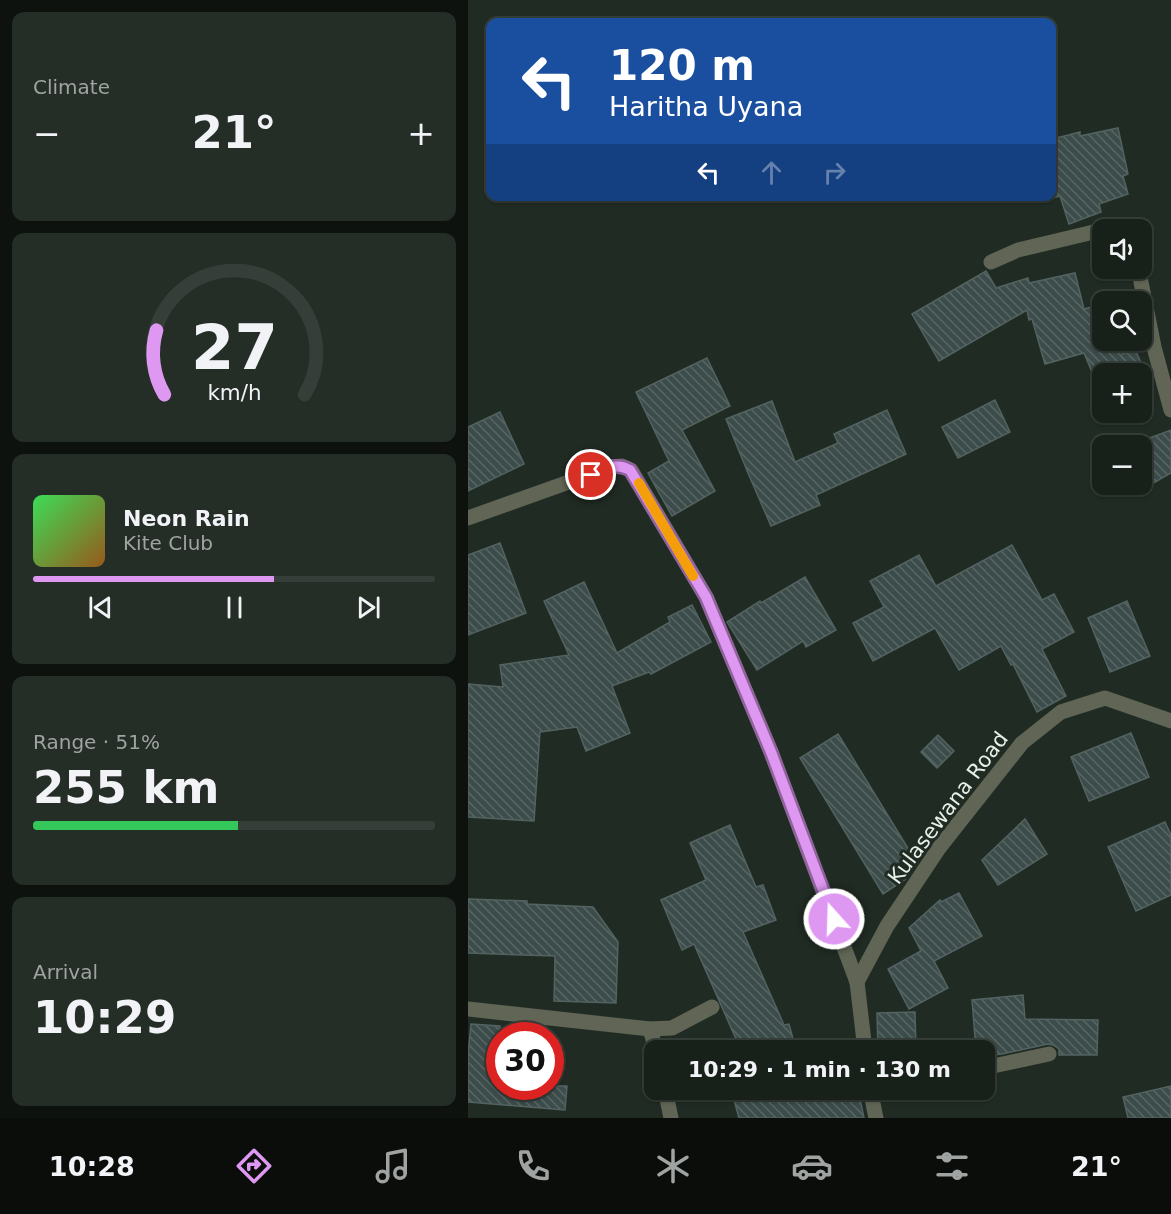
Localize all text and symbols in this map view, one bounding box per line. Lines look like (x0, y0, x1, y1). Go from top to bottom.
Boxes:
text: 120 m (609, 41, 755, 90)
icon: left (510, 42, 588, 120)
text: Climate (33, 75, 110, 99)
text: Haritha Uyana (609, 91, 803, 122)
text: 21° (191, 106, 277, 159)
text: − (33, 114, 61, 153)
text: + (407, 114, 435, 153)
icon: left (692, 156, 725, 189)
icon: ahead (755, 156, 788, 189)
icon: right (818, 156, 851, 189)
map controls (1092, 219, 1152, 495)
button: sound (1092, 219, 1152, 279)
button: search (1092, 291, 1152, 351)
text: 27 (191, 311, 277, 384)
button: + (1092, 363, 1152, 423)
text: km/h (207, 380, 261, 405)
button: − (1092, 435, 1152, 495)
pin (565, 449, 616, 500)
icon: arrive (574, 458, 607, 491)
text: Neon Rain (123, 506, 250, 531)
text: Kite Club (123, 531, 213, 555)
icon: previous (84, 591, 117, 624)
icon: pause (218, 591, 251, 624)
icon: next (352, 591, 385, 624)
street label: Kulasewana Road (883, 727, 1013, 889)
text: Range · 51% (33, 730, 160, 754)
text: 255 km (33, 761, 219, 814)
position arrow (802, 887, 866, 951)
text: Arrival (33, 960, 98, 984)
text: 10:29 (33, 991, 176, 1044)
speed limit sign: 30 (486, 1022, 564, 1100)
text: 10:29 · 1 min · 130 m (688, 1057, 951, 1082)
icon: directions (233, 1145, 275, 1187)
icon: music (372, 1145, 414, 1187)
icon: phone (512, 1145, 554, 1187)
icon: climate (652, 1145, 694, 1187)
icon: car (791, 1145, 833, 1187)
icon: filters (931, 1145, 973, 1187)
text: 10:28 (49, 1151, 135, 1182)
text: 21° (1071, 1151, 1122, 1182)

